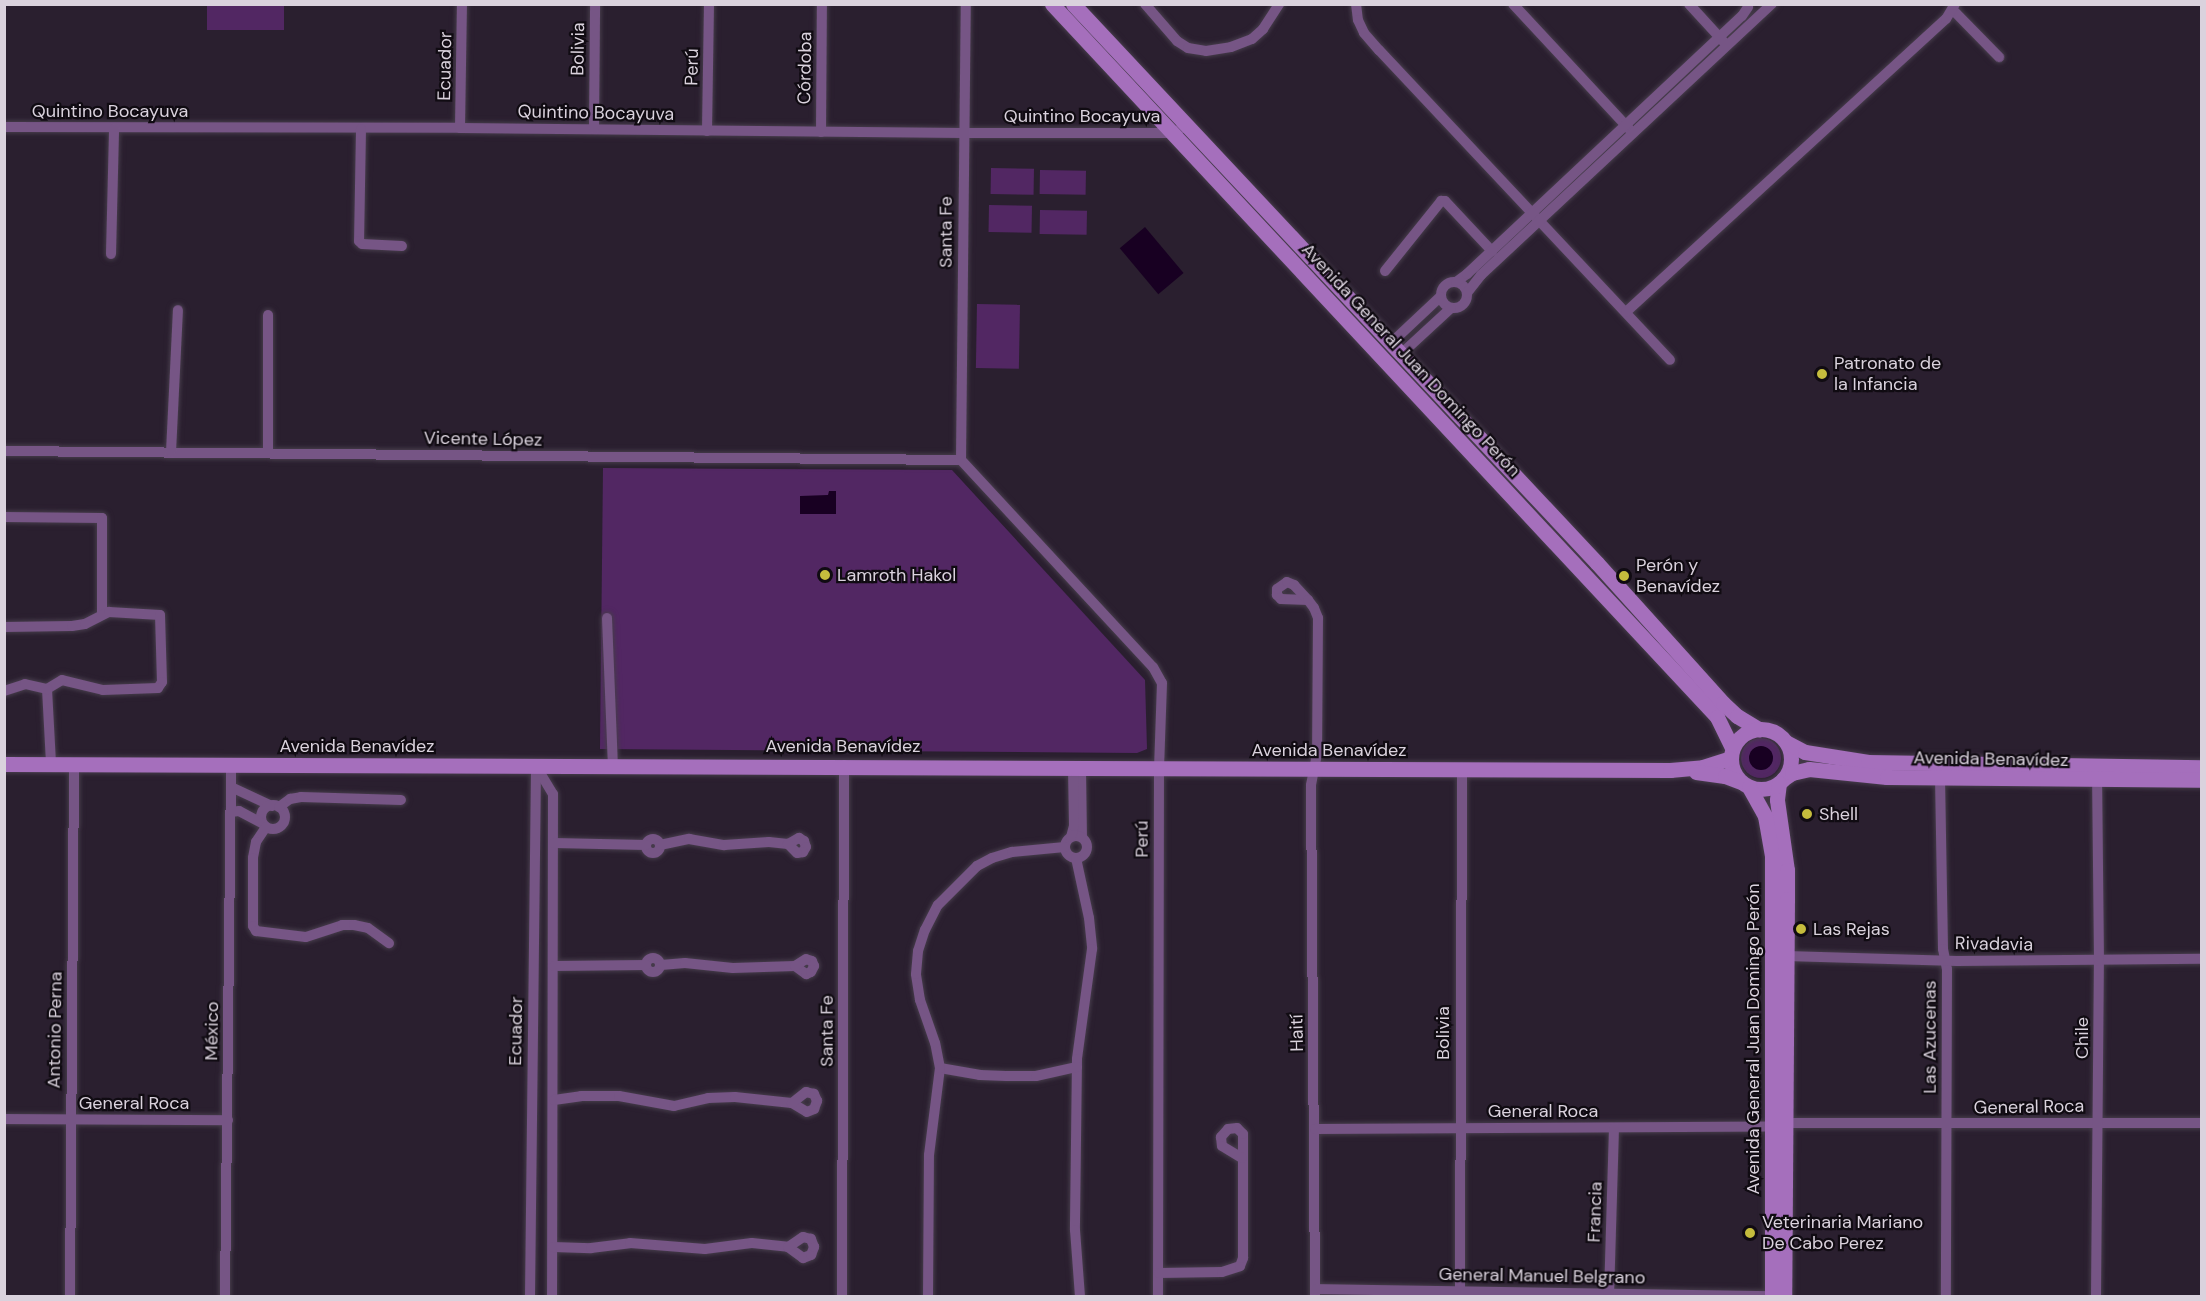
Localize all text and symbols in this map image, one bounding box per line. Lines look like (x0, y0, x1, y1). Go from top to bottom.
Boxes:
street label: Bolivia (567, 22, 589, 76)
street label: Ecuador (434, 31, 456, 101)
street label: Córdoba (794, 31, 816, 105)
street label: Perú (681, 48, 703, 86)
street label: Quintino Bocayuva (32, 100, 188, 122)
street label: Quintino Bocayuva (518, 101, 674, 125)
street label: Quintino Bocayuva (1004, 105, 1160, 127)
street label: Santa Fe (935, 196, 957, 268)
street label: Avenida General Juan Domingo Perón (1297, 239, 1525, 481)
place label: Patronato de la Infancia (1834, 353, 1941, 395)
marker: Patronato de la Infancia (1815, 367, 1829, 381)
street label: Vicente López (424, 427, 542, 451)
place label: Perón y Benavídez (1636, 555, 1720, 598)
place label: Lamroth Hakol (837, 564, 956, 586)
marker: Lamroth Hakol (818, 568, 832, 582)
marker: Perón y Benavídez (1617, 569, 1631, 583)
street label: Avenida Benavídez (280, 735, 434, 757)
street label: Avenida Benavídez (766, 735, 920, 757)
street label: Avenida Benavídez (1252, 739, 1406, 761)
street label: Avenida Benavídez (1913, 747, 2069, 771)
place label: Shell (1819, 803, 1858, 825)
marker: Shell (1800, 807, 1814, 821)
street label: Perú (1131, 820, 1153, 858)
street label: Avenida General Juan Domingo Perón (1742, 883, 1764, 1195)
place label: Las Rejas (1813, 918, 1890, 940)
marker: Las Rejas (1794, 922, 1808, 936)
street label: Rivadavia (1955, 933, 2033, 955)
street label: Antonio Perna (43, 971, 67, 1089)
street label: Las Azucenas (1919, 980, 1941, 1094)
street label: Santa Fe (816, 995, 838, 1067)
street label: Ecuador (505, 996, 527, 1066)
street label: México (201, 1001, 223, 1061)
street label: Bolivia (1432, 1006, 1454, 1060)
street label: Haití (1286, 1014, 1308, 1052)
street label: Chile (2071, 1017, 2093, 1059)
street label: General Roca (79, 1092, 189, 1114)
street label: General Roca (1974, 1095, 2084, 1119)
street label: General Roca (1488, 1100, 1598, 1122)
street label: Francia (1583, 1181, 1607, 1243)
place label: Veterinaria Mariano De Cabo Perez (1762, 1212, 1923, 1254)
marker: Veterinaria Mariano De Cabo Perez (1743, 1226, 1757, 1240)
street label: General Manuel Belgrano (1438, 1263, 1646, 1289)

